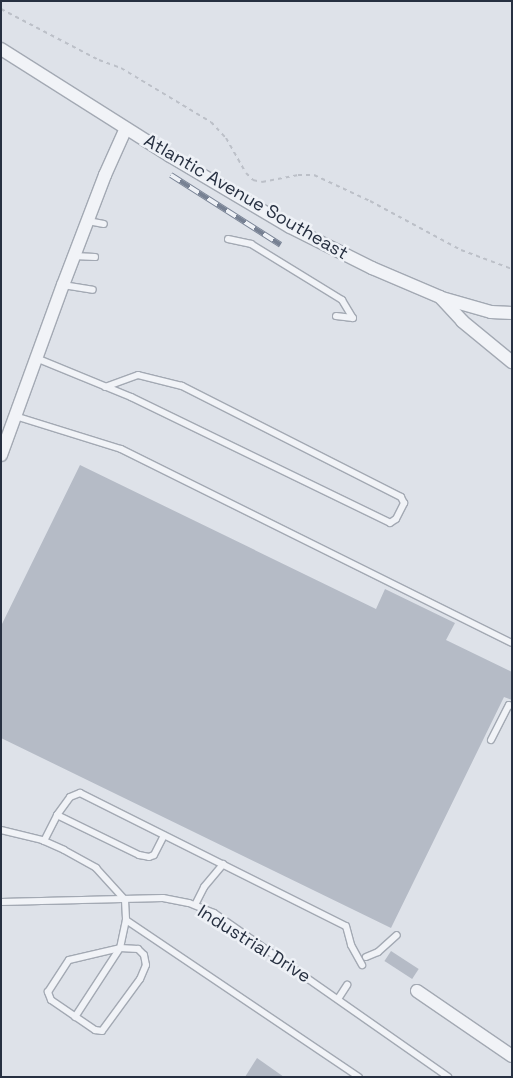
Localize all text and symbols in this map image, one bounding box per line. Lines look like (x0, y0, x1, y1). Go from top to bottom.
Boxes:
street label: Atlantic Avenue Southeast (140, 130, 352, 264)
street label: Industrial Drive (193, 901, 315, 987)

